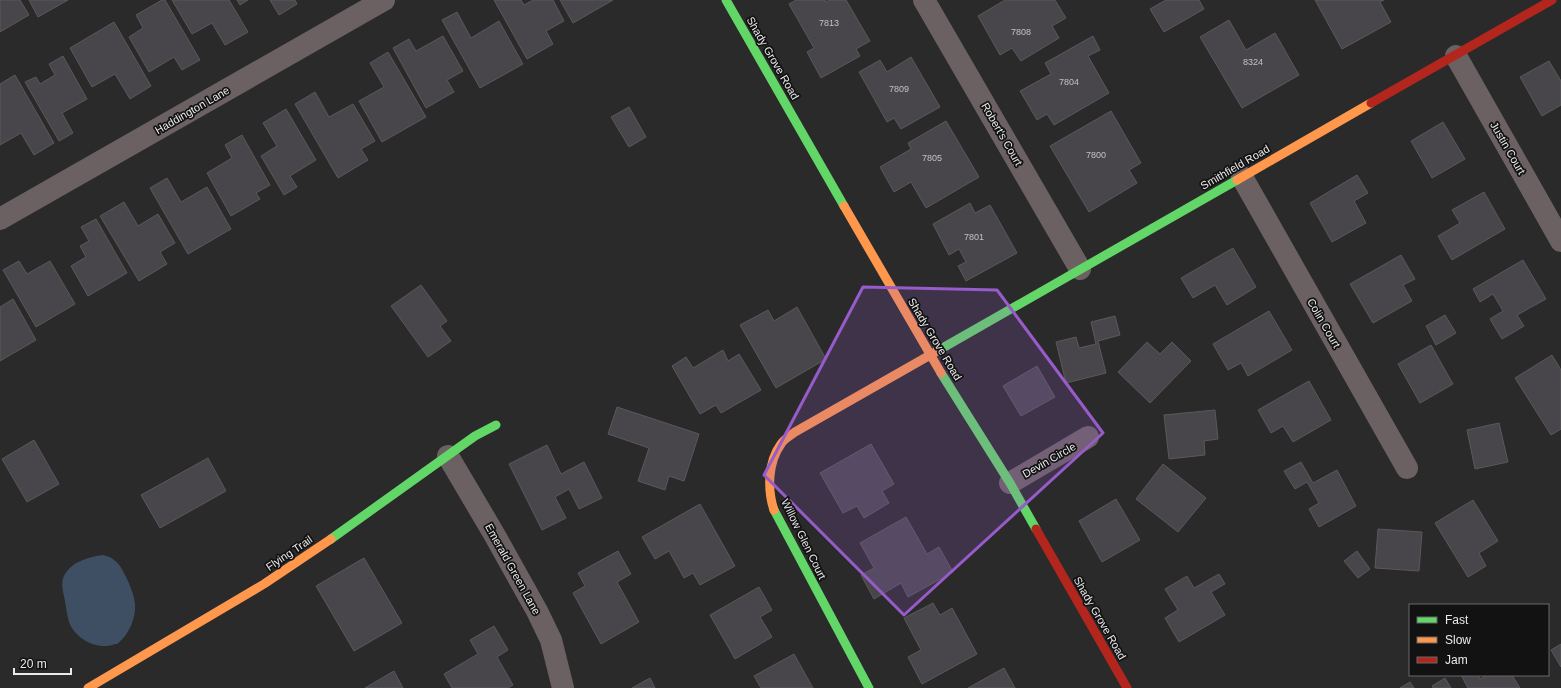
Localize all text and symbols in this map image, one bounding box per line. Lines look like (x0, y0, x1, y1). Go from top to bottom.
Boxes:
street label: Shady Grove Road (744, 14, 802, 102)
house number: 7813 (819, 18, 839, 28)
house number: 7808 (1011, 27, 1031, 37)
house number: 8324 (1243, 57, 1263, 67)
house number: 7804 (1059, 77, 1079, 87)
street label: Haddington Lane (153, 84, 231, 136)
house number: 7809 (889, 84, 909, 94)
street label: Robert's Court (979, 100, 1025, 168)
street label: Justin Court (1488, 120, 1528, 176)
street label: Smithfield Road (1198, 142, 1272, 192)
house number: 7800 (1086, 150, 1106, 160)
house number: 7805 (922, 153, 942, 163)
house number: 7801 (964, 232, 984, 242)
street label: Shady Grove Road (906, 296, 964, 382)
street label: Colin Court (1305, 296, 1343, 350)
street label: Devin Circle (1020, 440, 1078, 480)
street label: Willow Glen Court (779, 497, 829, 581)
street label: Emerald Green Lane (483, 521, 543, 617)
street label: Flying Trail (264, 533, 314, 573)
street label: Shady Grove Road (1071, 574, 1129, 662)
legend (1409, 604, 1549, 676)
text: Fast (1445, 613, 1469, 627)
text: Slow (1445, 633, 1471, 647)
scale bar (14, 650, 71, 676)
text: Jam (1445, 653, 1468, 667)
text: 20 m (20, 657, 47, 671)

